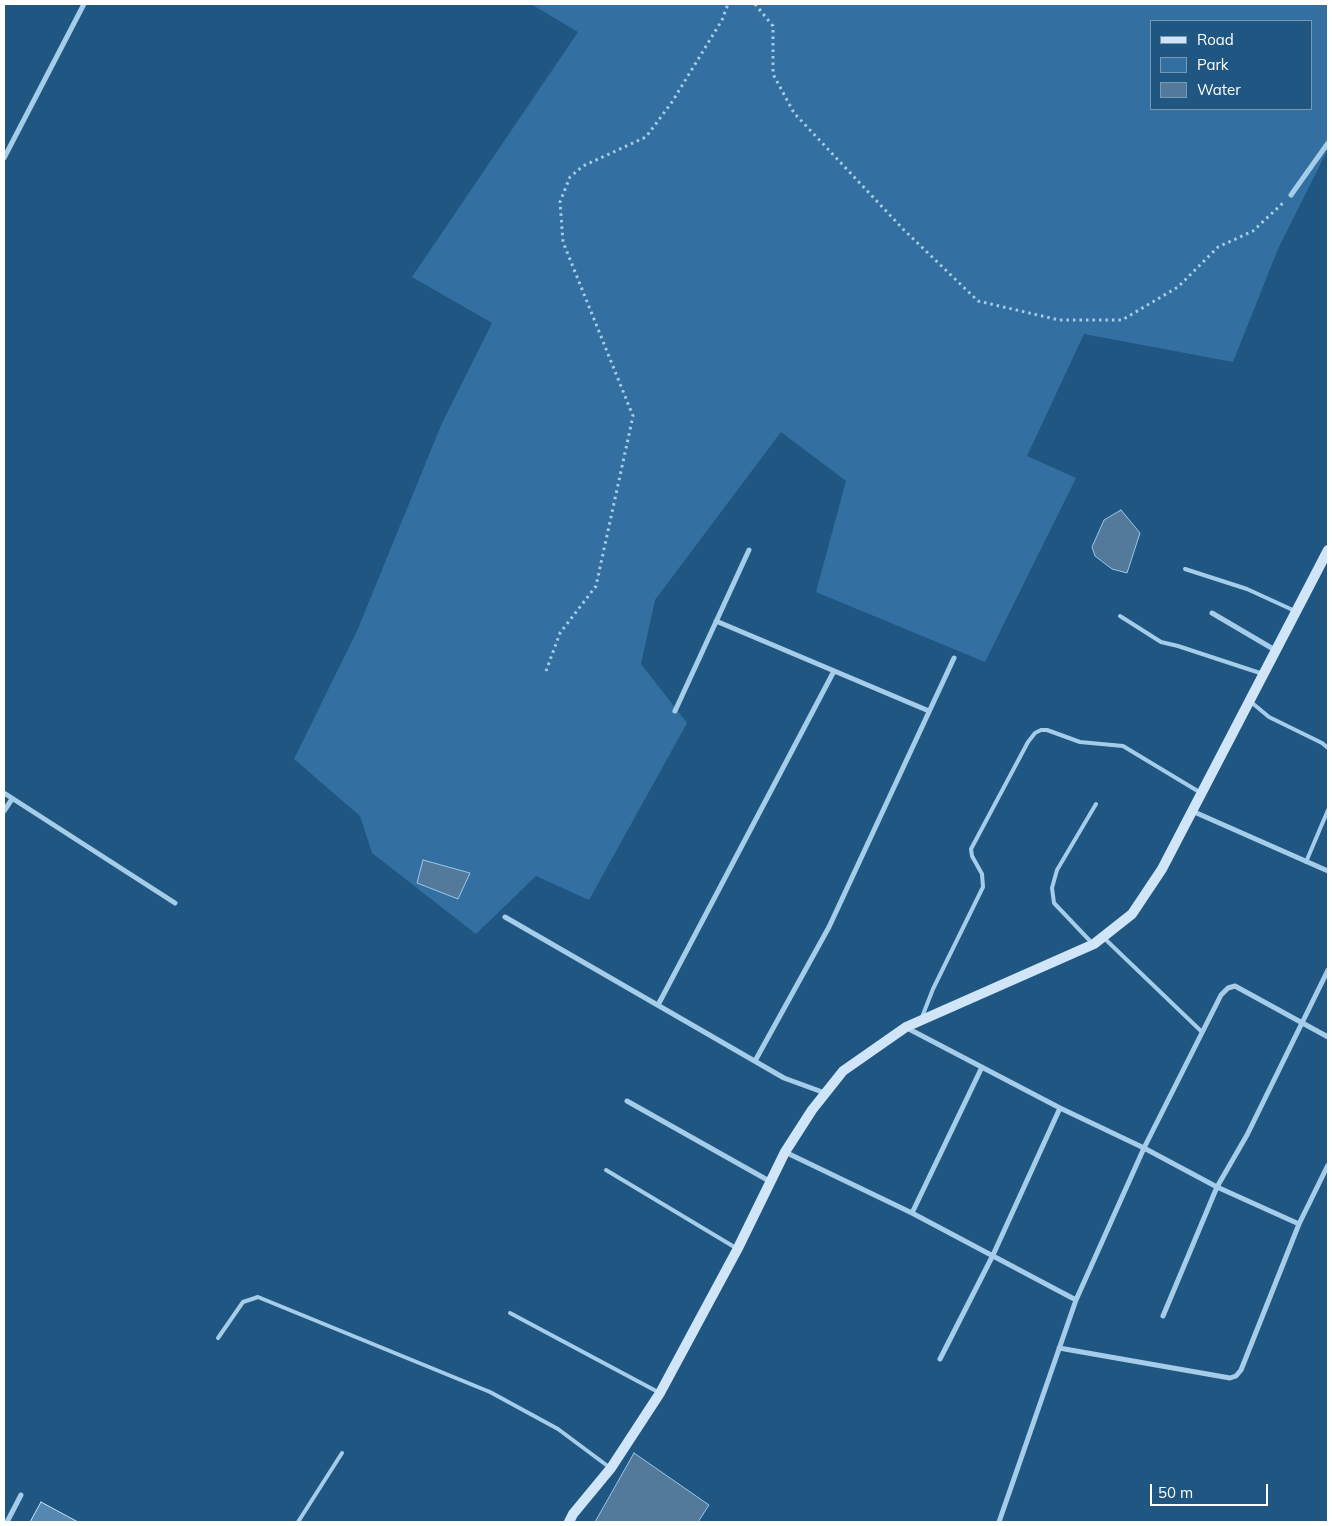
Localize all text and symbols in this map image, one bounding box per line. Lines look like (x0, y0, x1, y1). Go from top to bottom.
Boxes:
legend (1150, 20, 1312, 110)
text: Road (1197, 30, 1234, 49)
text: Park (1197, 55, 1229, 74)
text: Water (1197, 80, 1241, 99)
scale bar (1152, 1474, 1270, 1506)
text: 50 m (1158, 1483, 1193, 1502)

